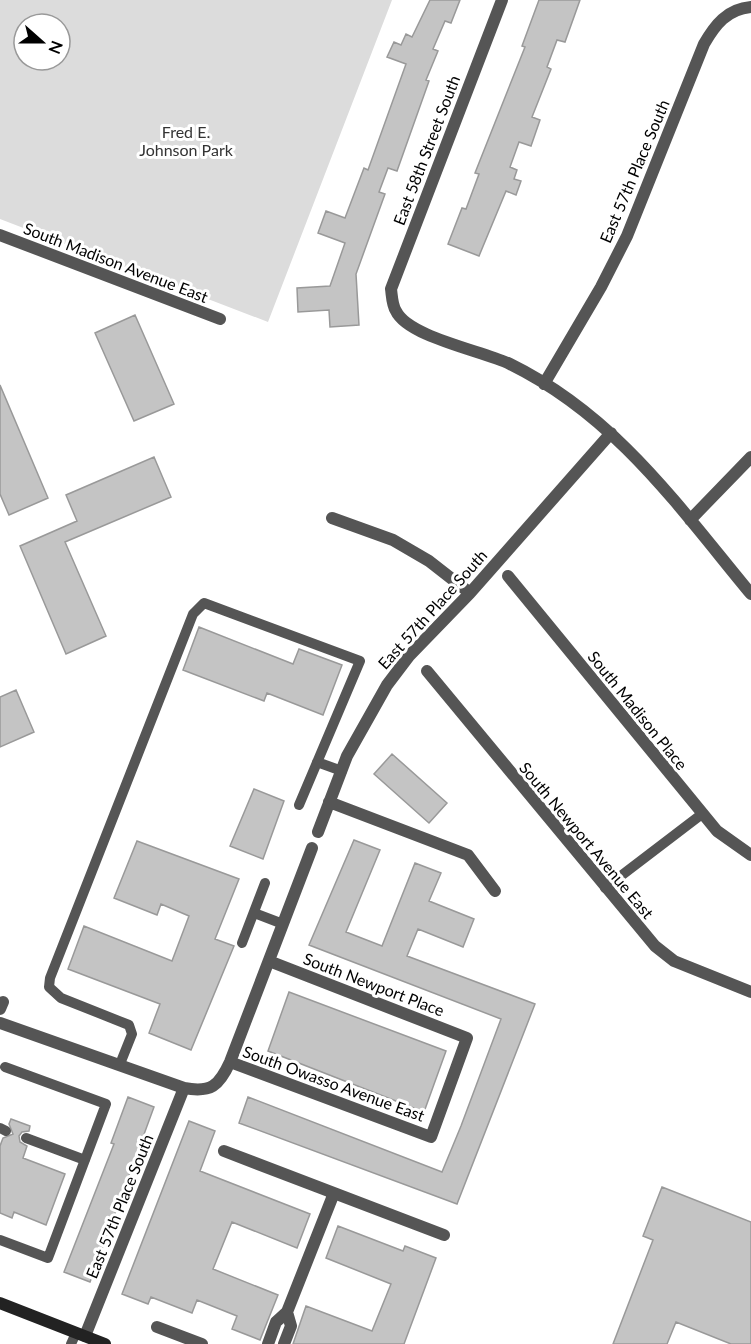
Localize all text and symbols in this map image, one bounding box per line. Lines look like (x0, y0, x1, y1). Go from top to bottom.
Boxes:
north arrow (12, 12, 72, 72)
text: N (45, 38, 68, 57)
street label: East 58th Street South (389, 73, 463, 227)
street label: East 57th Place South (595, 97, 673, 245)
park label: Fred E. Johnson Park (139, 122, 234, 159)
street label: South Madison Avenue East (21, 218, 211, 306)
street label: East 57th Place South (373, 545, 491, 673)
street label: South Madison Place (584, 647, 692, 773)
street label: South Newport Avenue East (516, 758, 658, 922)
street label: South Newport Place (301, 948, 447, 1020)
street label: South Owasso Avenue East (241, 1041, 428, 1125)
street label: East 57th Place South (81, 1131, 157, 1281)

